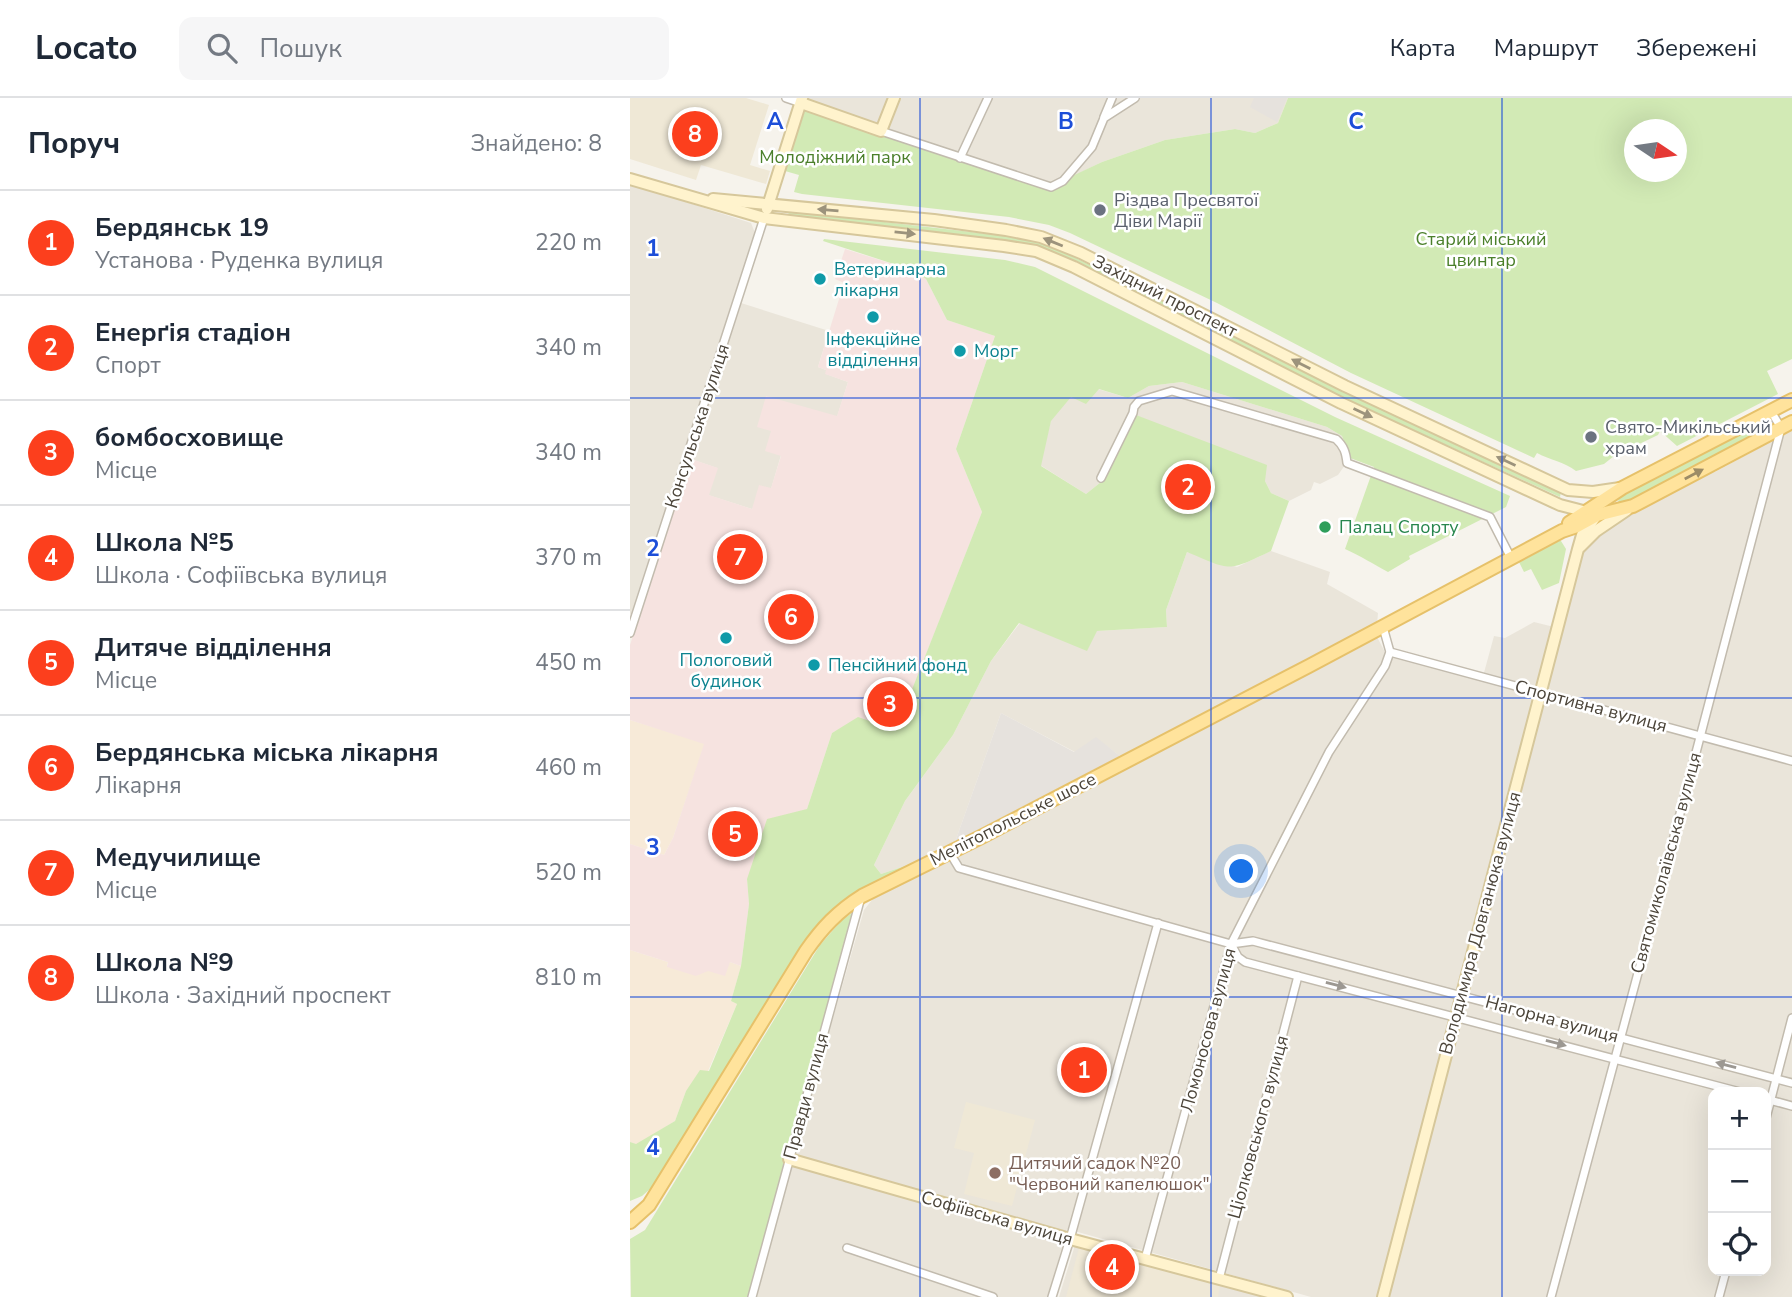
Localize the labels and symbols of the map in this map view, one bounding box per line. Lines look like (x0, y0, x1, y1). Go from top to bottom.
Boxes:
text: A (766, 106, 784, 137)
text: B (1058, 106, 1074, 137)
text: C (1348, 106, 1364, 137)
pin: 8 (672, 108, 718, 160)
north arrow (1624, 119, 1687, 182)
park label: Молодіжний парк (759, 145, 911, 169)
place label: Різдва Пресвятої Діви Марії (1114, 188, 1259, 233)
marker: Різдва Пресвятої Діви Марії (1092, 202, 1108, 218)
one-way arrow (817, 204, 839, 215)
park label: Старий міський цвинтар (1415, 227, 1547, 272)
one-way arrow (894, 228, 916, 239)
text: 1 (646, 233, 660, 264)
one-way arrow (1042, 236, 1063, 247)
street label: Західний проспект (1088, 249, 1242, 343)
place label: Ветеринарна лікарня (834, 257, 946, 302)
marker: Ветеринарна лікарня (812, 271, 828, 287)
marker: Інфекційне відділення (865, 309, 881, 325)
place label: Інфекційне відділення (826, 327, 920, 372)
place label: Морг (974, 339, 1018, 363)
street label: Консульська вулиця (659, 341, 735, 511)
marker: Морг (952, 343, 968, 359)
one-way arrow (1291, 358, 1311, 369)
one-way arrow (1353, 407, 1373, 419)
place label: Свято-Микільський храм (1605, 415, 1771, 460)
marker: Свято-Микільський храм (1583, 429, 1599, 445)
one-way arrow (1496, 456, 1516, 467)
pin: 2 (1165, 461, 1211, 513)
one-way arrow (1684, 468, 1704, 480)
place label: Палац Спорту (1339, 515, 1459, 539)
marker: Палац Спорту (1317, 519, 1333, 535)
pin: 7 (717, 531, 763, 583)
text: 2 (646, 533, 660, 564)
pin: 6 (768, 591, 814, 643)
marker: Пологовий будинок (718, 630, 734, 646)
place label: Пологовий будинок (679, 648, 773, 693)
place label: Пенсійний фонд (828, 653, 968, 677)
marker: Пенсійний фонд (806, 657, 822, 673)
street label: Спортивна вулиця (1512, 674, 1670, 738)
pin: 3 (867, 678, 913, 730)
street label: Святомиколаївська вулиця (1625, 750, 1707, 976)
street label: Мелітопольське шосе (926, 767, 1100, 871)
street label: Володимира Довганюка вулиця (1433, 789, 1527, 1057)
pin: 5 (712, 808, 758, 860)
text: 3 (646, 832, 660, 863)
your location (1224, 854, 1258, 888)
street label: Ломоносова вулиця (1175, 945, 1241, 1115)
one-way arrow (1325, 981, 1346, 991)
street label: Нагорна вулиця (1483, 990, 1621, 1048)
street label: Правди вулиця (778, 1030, 834, 1162)
street label: Ціолковського вулиця (1222, 1033, 1294, 1221)
one-way arrow (1545, 1039, 1566, 1049)
pin: 1 (1061, 1044, 1107, 1096)
one-way arrow (1715, 1060, 1736, 1070)
text: 4 (646, 1132, 660, 1163)
place label: Дитячий садок №20 "Червоний капелюшок" (1009, 1151, 1210, 1196)
marker: Дитячий садок №20 "Червоний капелюшок" (987, 1165, 1003, 1181)
street label: Софіївська вулиця (918, 1185, 1076, 1251)
pin: 4 (1089, 1241, 1135, 1293)

